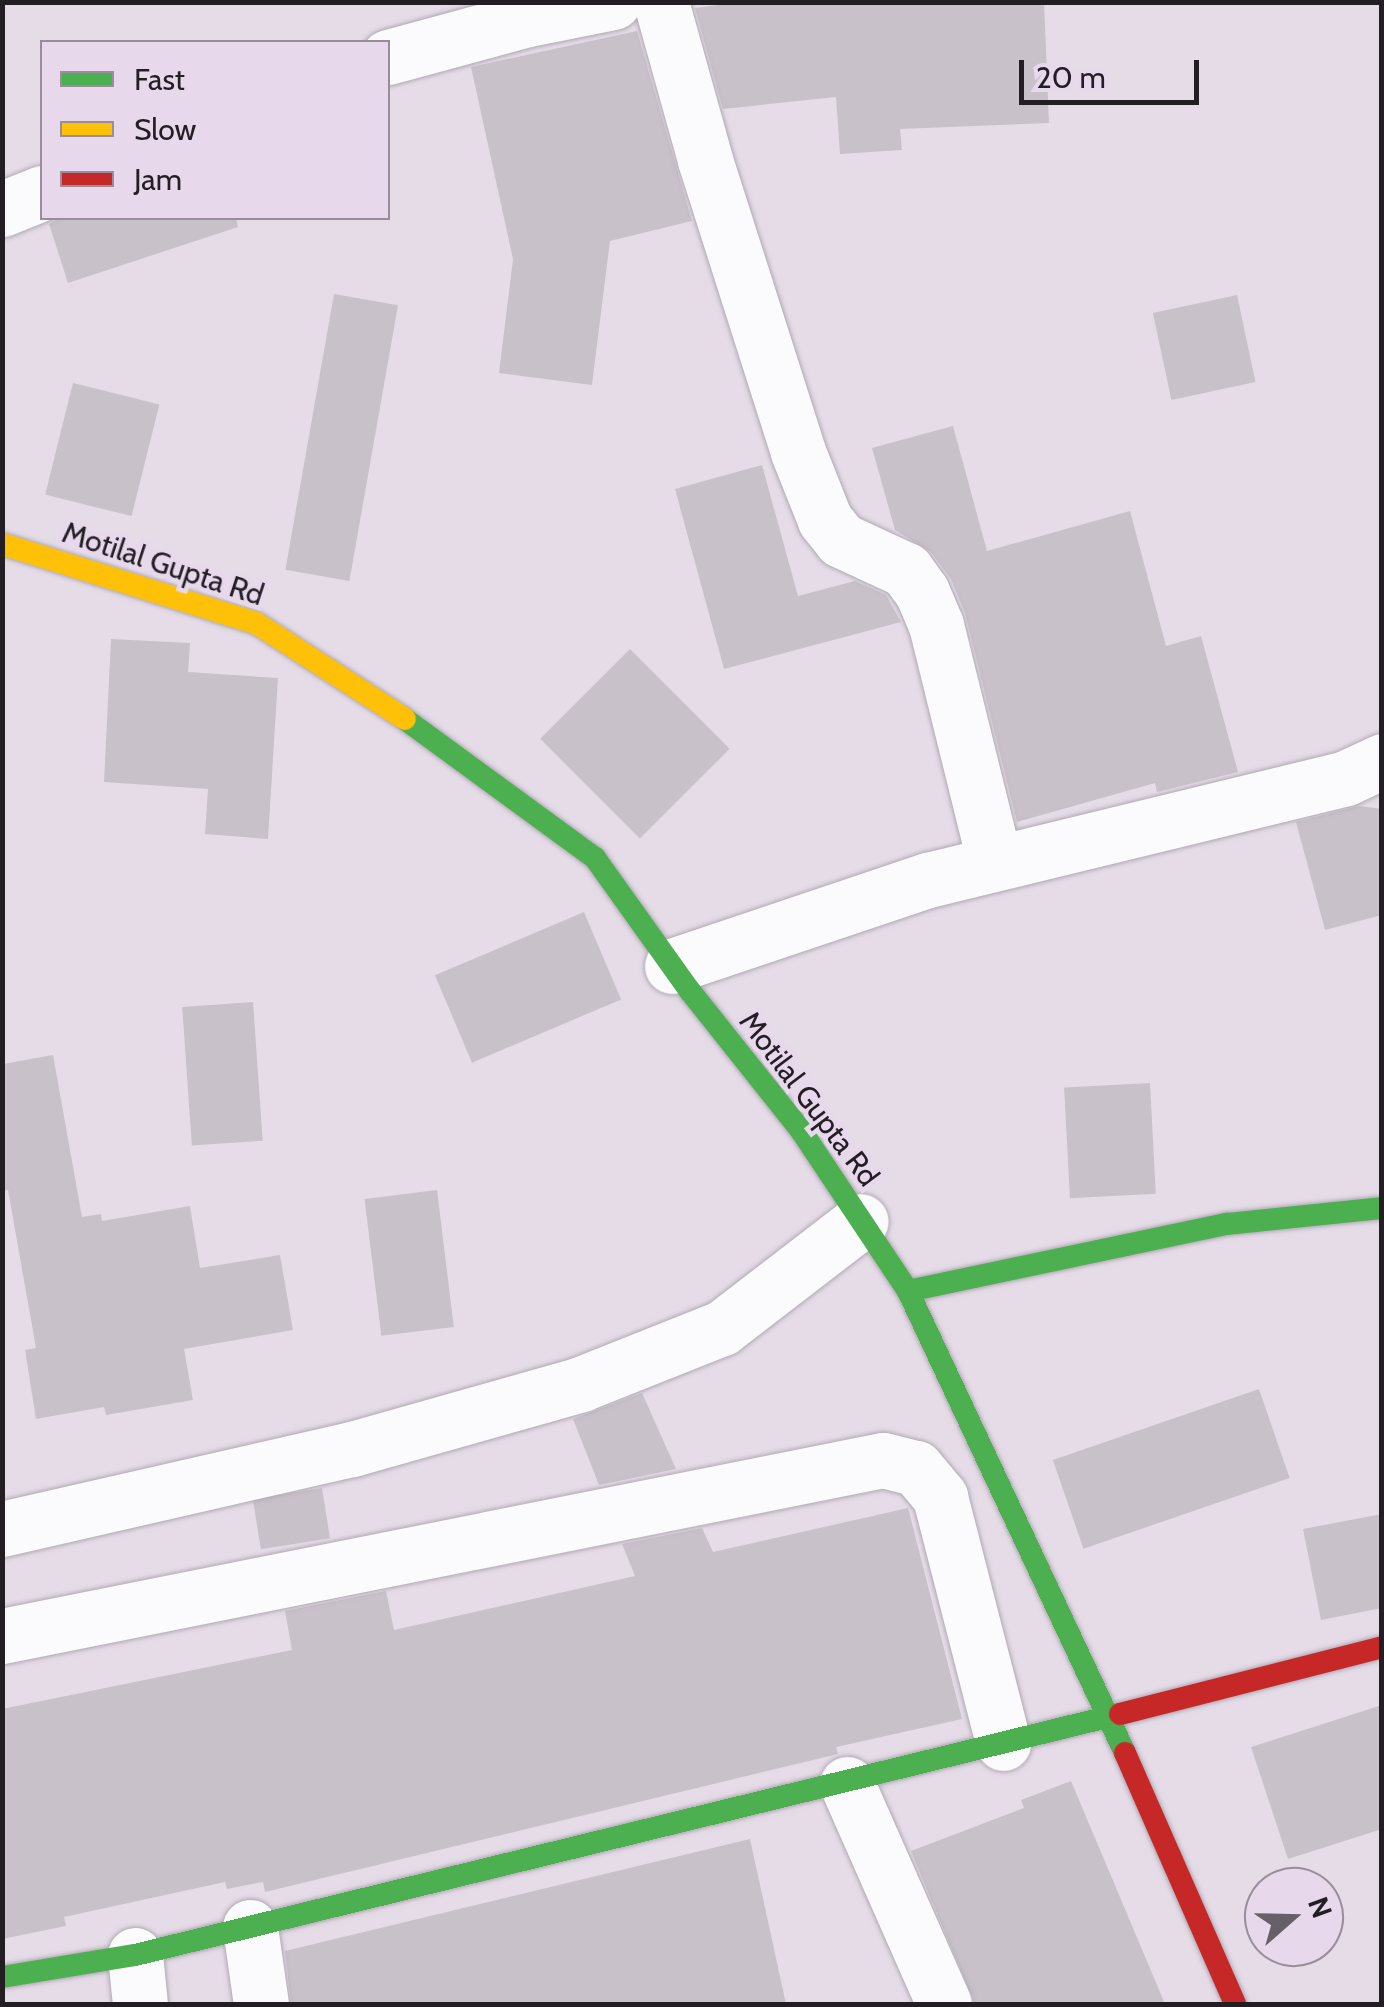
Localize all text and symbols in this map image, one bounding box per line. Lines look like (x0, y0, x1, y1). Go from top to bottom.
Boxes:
legend (40, 40, 390, 220)
scale bar (1024, 40, 1204, 102)
text: 20 m (1036, 59, 1106, 96)
text: Fast (134, 61, 185, 98)
text: Slow (134, 111, 196, 148)
text: Jam (134, 161, 182, 198)
street label: Motilal Gupta Rd (58, 514, 268, 614)
street label: Motilal Gupta Rd (732, 1004, 886, 1194)
north arrow (1244, 1867, 1344, 1967)
text: N (1301, 1892, 1340, 1923)

